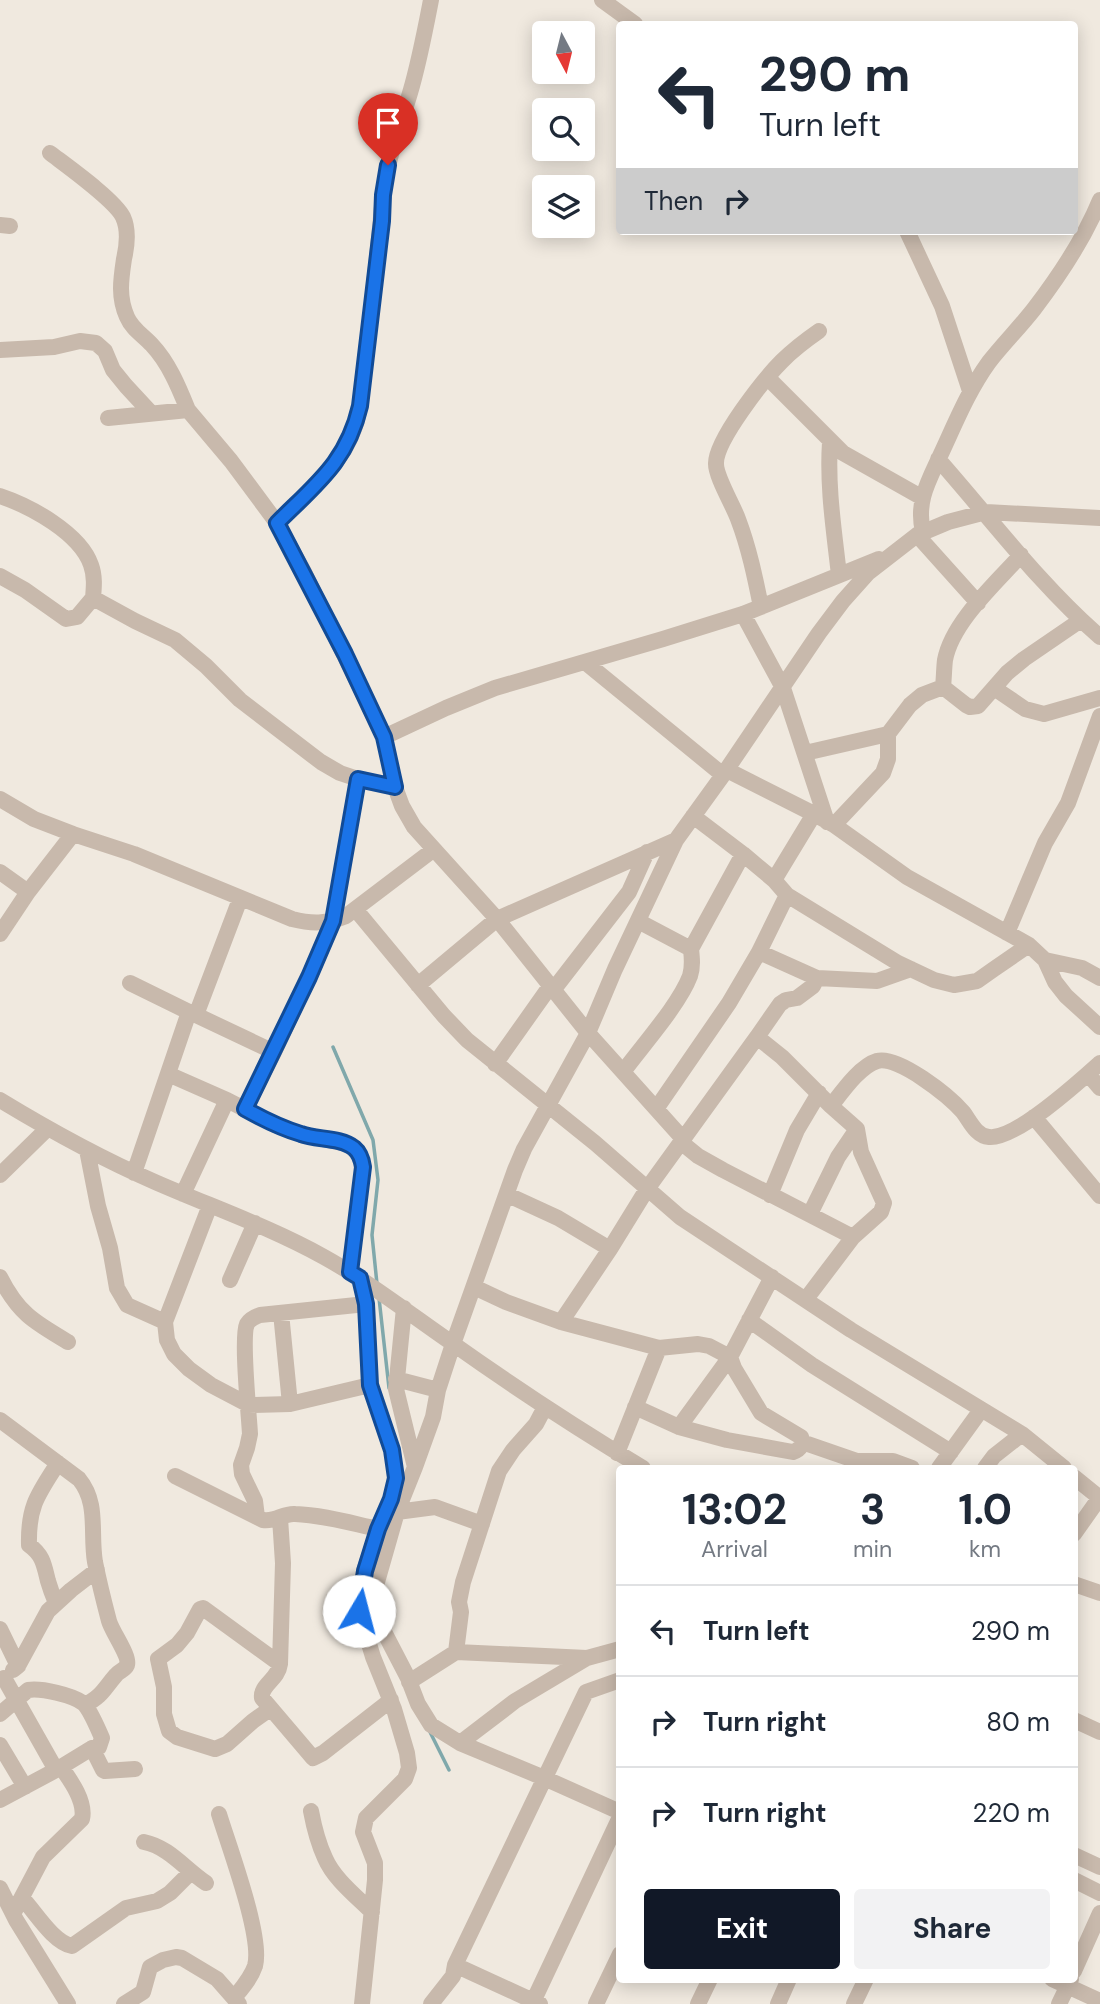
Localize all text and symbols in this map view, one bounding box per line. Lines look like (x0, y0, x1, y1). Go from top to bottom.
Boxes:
north arrow (532, 21, 595, 84)
map controls (532, 21, 595, 238)
text: 290 m (759, 42, 910, 106)
icon: left (644, 49, 735, 140)
pin (358, 93, 418, 165)
button: search (532, 98, 595, 161)
icon: arrive (369, 104, 407, 142)
text: Turn left (759, 104, 881, 146)
button: layers (532, 175, 595, 238)
icon: right (717, 182, 755, 220)
text: Then (644, 184, 703, 218)
text: 13:02 (682, 1482, 787, 1537)
text: 3 (860, 1482, 885, 1537)
text: 1.0 (958, 1482, 1012, 1537)
text: Arrival (701, 1534, 768, 1564)
text: min (853, 1534, 892, 1564)
text: km (969, 1534, 1001, 1564)
position arrow (322, 1574, 396, 1648)
icon: left (644, 1612, 682, 1650)
text: Turn left (703, 1614, 810, 1648)
text: 290 m (971, 1614, 1050, 1648)
icon: right (644, 1703, 682, 1741)
text: Turn right (703, 1705, 827, 1739)
text: 80 m (986, 1705, 1050, 1739)
icon: right (644, 1794, 682, 1832)
text: Turn right (703, 1796, 827, 1830)
text: 220 m (972, 1796, 1050, 1830)
button: Exit (644, 1889, 840, 1969)
button: Share (854, 1889, 1050, 1969)

